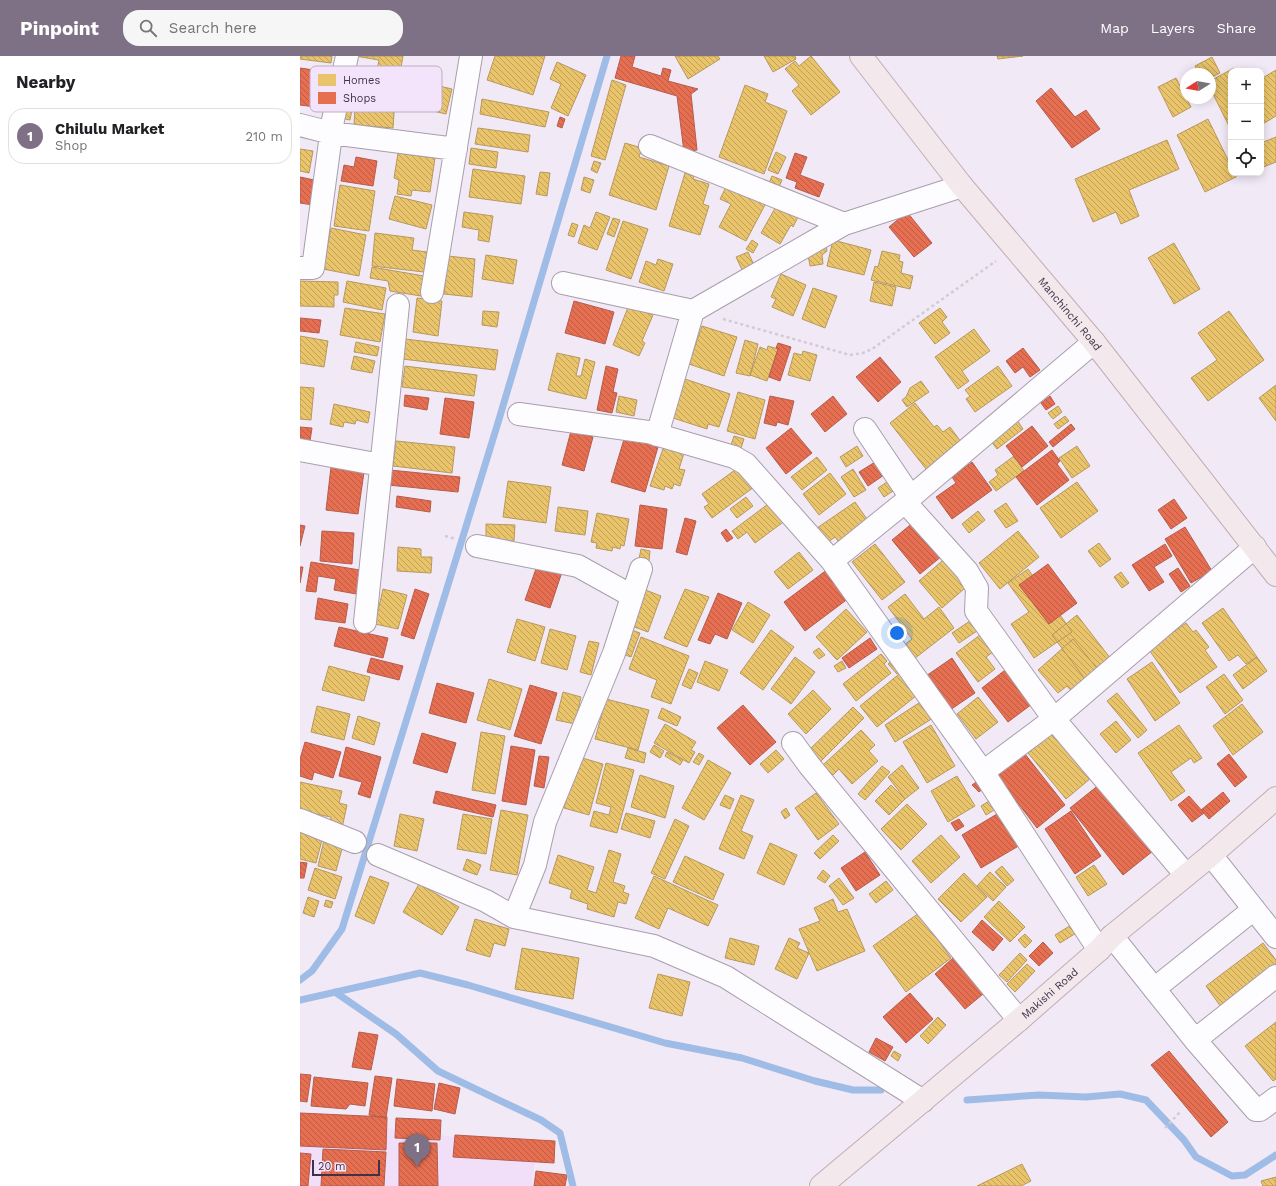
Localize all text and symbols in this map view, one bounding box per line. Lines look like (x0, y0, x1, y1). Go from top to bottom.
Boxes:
search box (123, 10, 403, 46)
text: Pinpoint (20, 17, 99, 40)
icon: search (137, 17, 159, 39)
text: Search here (169, 19, 257, 37)
text: Map (1100, 20, 1129, 36)
text: Layers (1151, 20, 1195, 36)
text: Share (1217, 20, 1256, 36)
legend (310, 66, 442, 112)
north arrow (1180, 68, 1216, 104)
map controls (1228, 68, 1264, 176)
button: + (1228, 68, 1264, 104)
text: Nearby (16, 72, 75, 92)
text: Homes (343, 74, 380, 87)
text: Shops (343, 92, 376, 105)
button: − (1228, 104, 1264, 140)
text: Chilulu Market (55, 120, 164, 138)
text: 1 (27, 129, 33, 144)
text: 210 m (245, 129, 283, 144)
text: Shop (55, 138, 87, 153)
button: locate (1228, 140, 1264, 176)
street label: Manchinchi Road (1036, 275, 1105, 353)
your location (887, 623, 907, 643)
street label: Makishi Road (1019, 965, 1081, 1022)
pin: 1 (404, 1134, 430, 1167)
scale bar (312, 1158, 380, 1177)
text: 20 m (318, 1160, 346, 1173)

